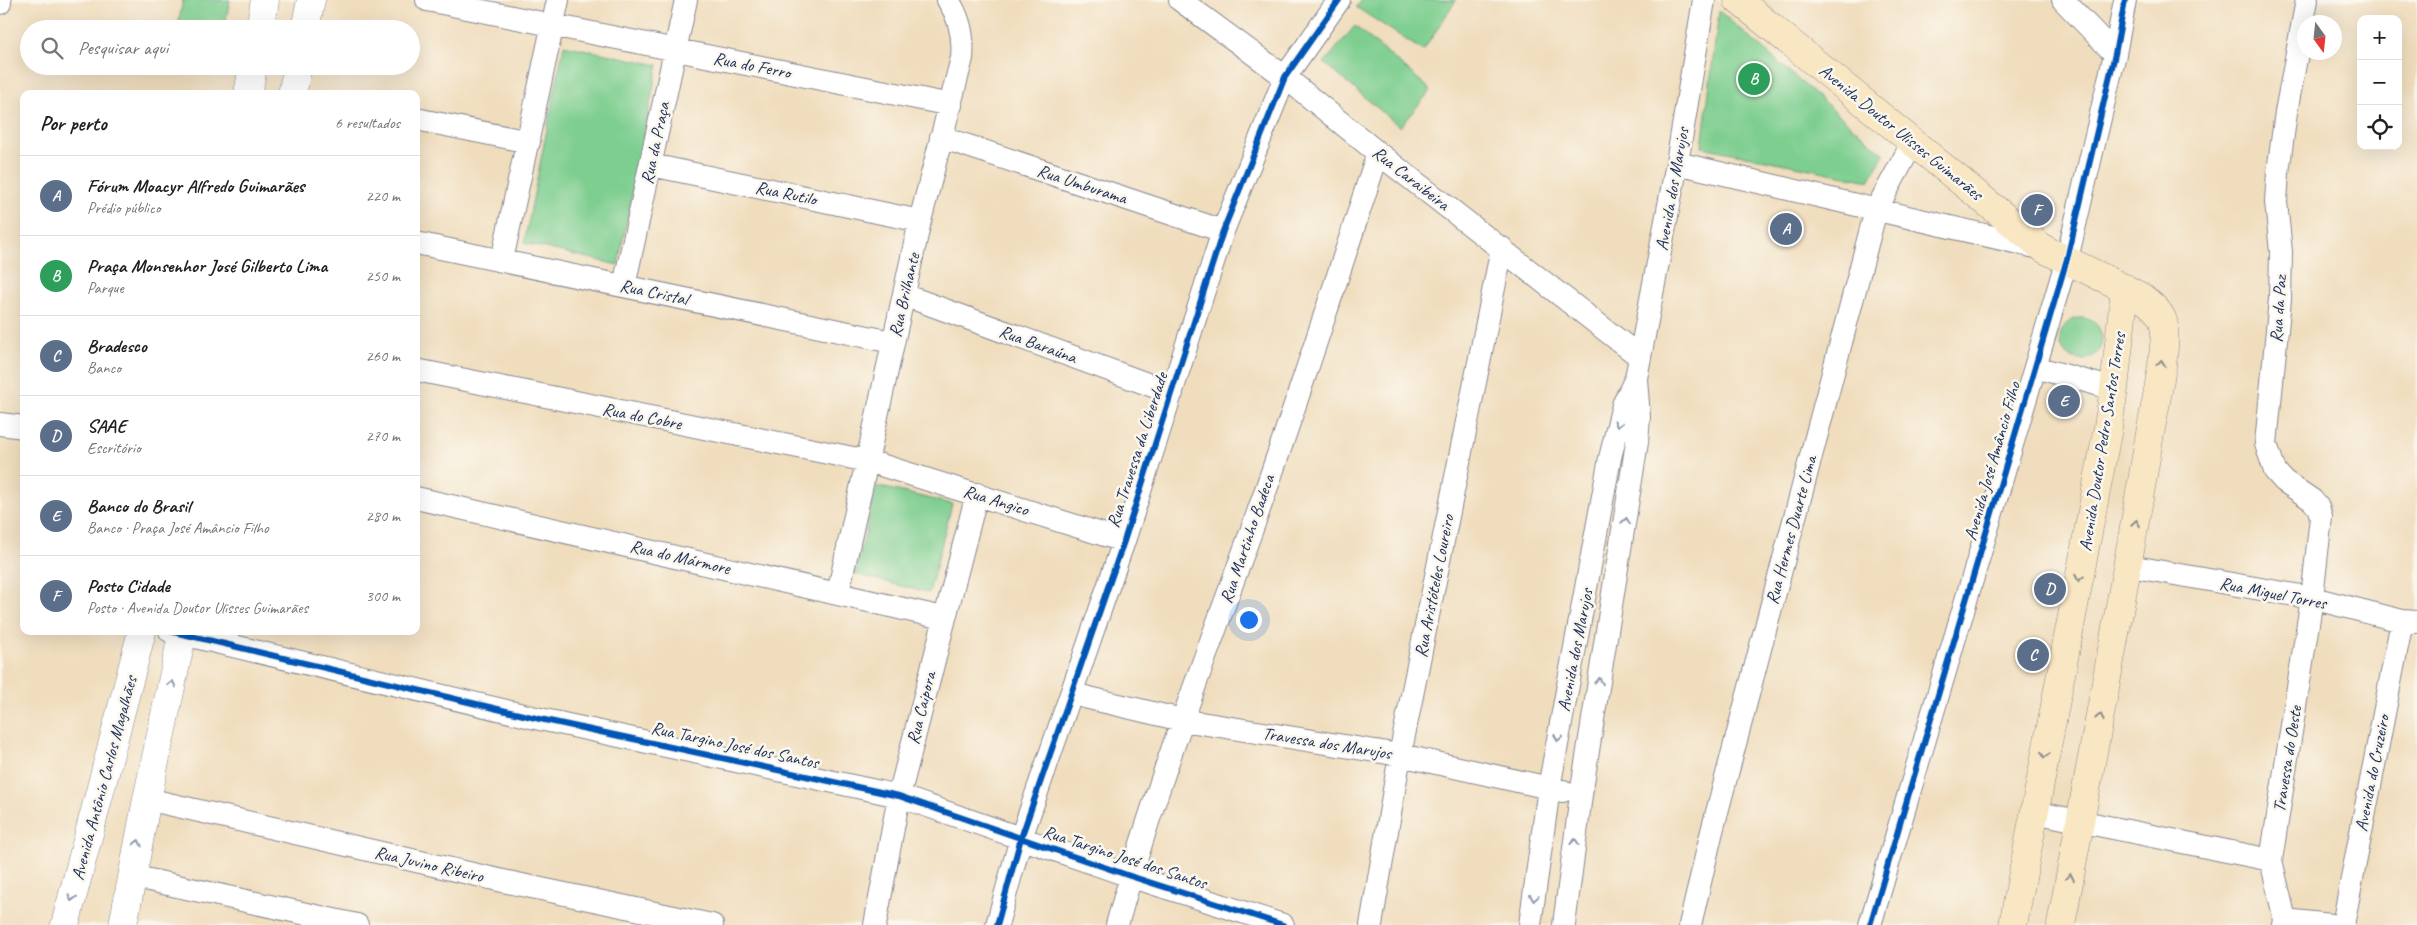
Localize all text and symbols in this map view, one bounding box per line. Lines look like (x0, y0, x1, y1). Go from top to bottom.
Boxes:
north arrow (2297, 15, 2342, 60)
map controls (2357, 15, 2402, 150)
button: + (2357, 15, 2402, 60)
search box (20, 20, 420, 75)
icon: search (38, 34, 66, 62)
text: Pesquisar aqui (78, 36, 168, 60)
street label: Rua do Ferro (712, 47, 794, 84)
street label: Avenida Doutor Ulisses Guimarães (1815, 59, 1989, 206)
pin: B (1738, 60, 1770, 98)
button: − (2357, 60, 2402, 105)
street label: Rua da Praça (636, 99, 675, 186)
button: locate (2357, 105, 2402, 150)
text: Por perto (40, 110, 107, 136)
text: 6 resultados (335, 113, 400, 133)
street label: Avenida dos Marujos (1650, 124, 1694, 252)
street label: Rua Caraibeira (1368, 141, 1455, 216)
street label: Rua Umburama (1034, 159, 1131, 209)
text: Fórum Moacyr Alfredo Guimarães (87, 174, 305, 198)
street label: Rua Rutilo (753, 176, 820, 211)
text: A (52, 186, 60, 206)
text: 220 m (366, 186, 400, 206)
pin: F (2021, 191, 2053, 229)
text: Prédio público (87, 198, 160, 218)
pin: A (1770, 210, 1802, 248)
street label: Rua Brilhante (884, 250, 925, 339)
text: Praça Monsenhor José Gilberto Lima (87, 254, 327, 278)
text: B (52, 266, 60, 286)
text: 250 m (366, 266, 400, 286)
street label: Rua da Paz (2265, 272, 2291, 343)
street label: Rua Cristal (618, 274, 693, 311)
text: Parque (87, 278, 124, 298)
street label: Rua Baraúna (996, 320, 1081, 369)
street label: Avenida Doutor Pedro Santos Torres (2074, 329, 2130, 553)
text: Bradesco (87, 334, 147, 358)
text: C (52, 346, 60, 366)
text: 260 m (366, 346, 400, 366)
text: Banco (87, 358, 121, 378)
one-way arrow (2155, 358, 2166, 366)
street label: Rua Travessa da Liberdade (1102, 369, 1173, 530)
street label: Avenida José Amâncio Filho (1959, 378, 2026, 543)
pin: E (2048, 382, 2080, 420)
street label: Rua do Cobre (601, 398, 685, 435)
text: SAAE (87, 414, 126, 438)
one-way arrow (1614, 419, 1624, 427)
text: D (51, 426, 61, 446)
text: 270 m (366, 426, 400, 446)
text: Escritório (87, 438, 141, 458)
street label: Rua Hermes Duarte Lima (1761, 452, 1822, 607)
street label: Rua Martinho Badeca (1215, 470, 1280, 606)
street label: Rua Angico (961, 480, 1033, 521)
text: Banco do Brasil (87, 494, 190, 518)
text: E (52, 506, 60, 526)
text: 280 m (366, 506, 400, 526)
street label: Rua Aristóteles Loureiro (1409, 511, 1459, 659)
one-way arrow (1620, 517, 1630, 525)
text: Banco · Praça José Amâncio Filho (87, 518, 269, 538)
one-way arrow (2130, 519, 2140, 527)
street label: Rua do Mármore (628, 535, 733, 579)
pin: D (2034, 570, 2066, 608)
street label: Rua Miguel Torres (2218, 572, 2330, 614)
one-way arrow (2074, 573, 2085, 582)
text: Posto Cidade (87, 574, 170, 598)
street label: Avenida dos Marujos (1552, 585, 1598, 713)
text: F (52, 586, 60, 606)
text: 300 m (366, 586, 400, 606)
text: Posto · Avenida Doutor Ulisses Guimarães (87, 598, 308, 618)
your location (1236, 607, 1262, 633)
pin: C (2017, 636, 2049, 674)
street label: Rua Caipora (901, 668, 941, 746)
street label: Avenida Antônio Carlos Magalhães (66, 672, 142, 882)
one-way arrow (1594, 677, 1604, 686)
one-way arrow (166, 679, 177, 688)
street label: Travessa do Oeste (2268, 703, 2306, 814)
street label: Avenida do Cruzeiro (2350, 711, 2394, 833)
one-way arrow (2094, 713, 2104, 722)
street label: Rua Targino José dos Santos (649, 716, 823, 774)
street label: Travessa dos Marujos (1261, 722, 1395, 764)
one-way arrow (1554, 733, 1564, 742)
one-way arrow (2041, 750, 2051, 759)
street label: Rua Targino José dos Santos (1040, 820, 1211, 894)
one-way arrow (132, 838, 142, 847)
one-way arrow (1569, 838, 1580, 846)
street label: Rua Juvino Ribeiro (373, 841, 487, 888)
one-way arrow (2064, 873, 2074, 881)
one-way arrow (67, 894, 78, 903)
one-way arrow (1529, 894, 1539, 903)

